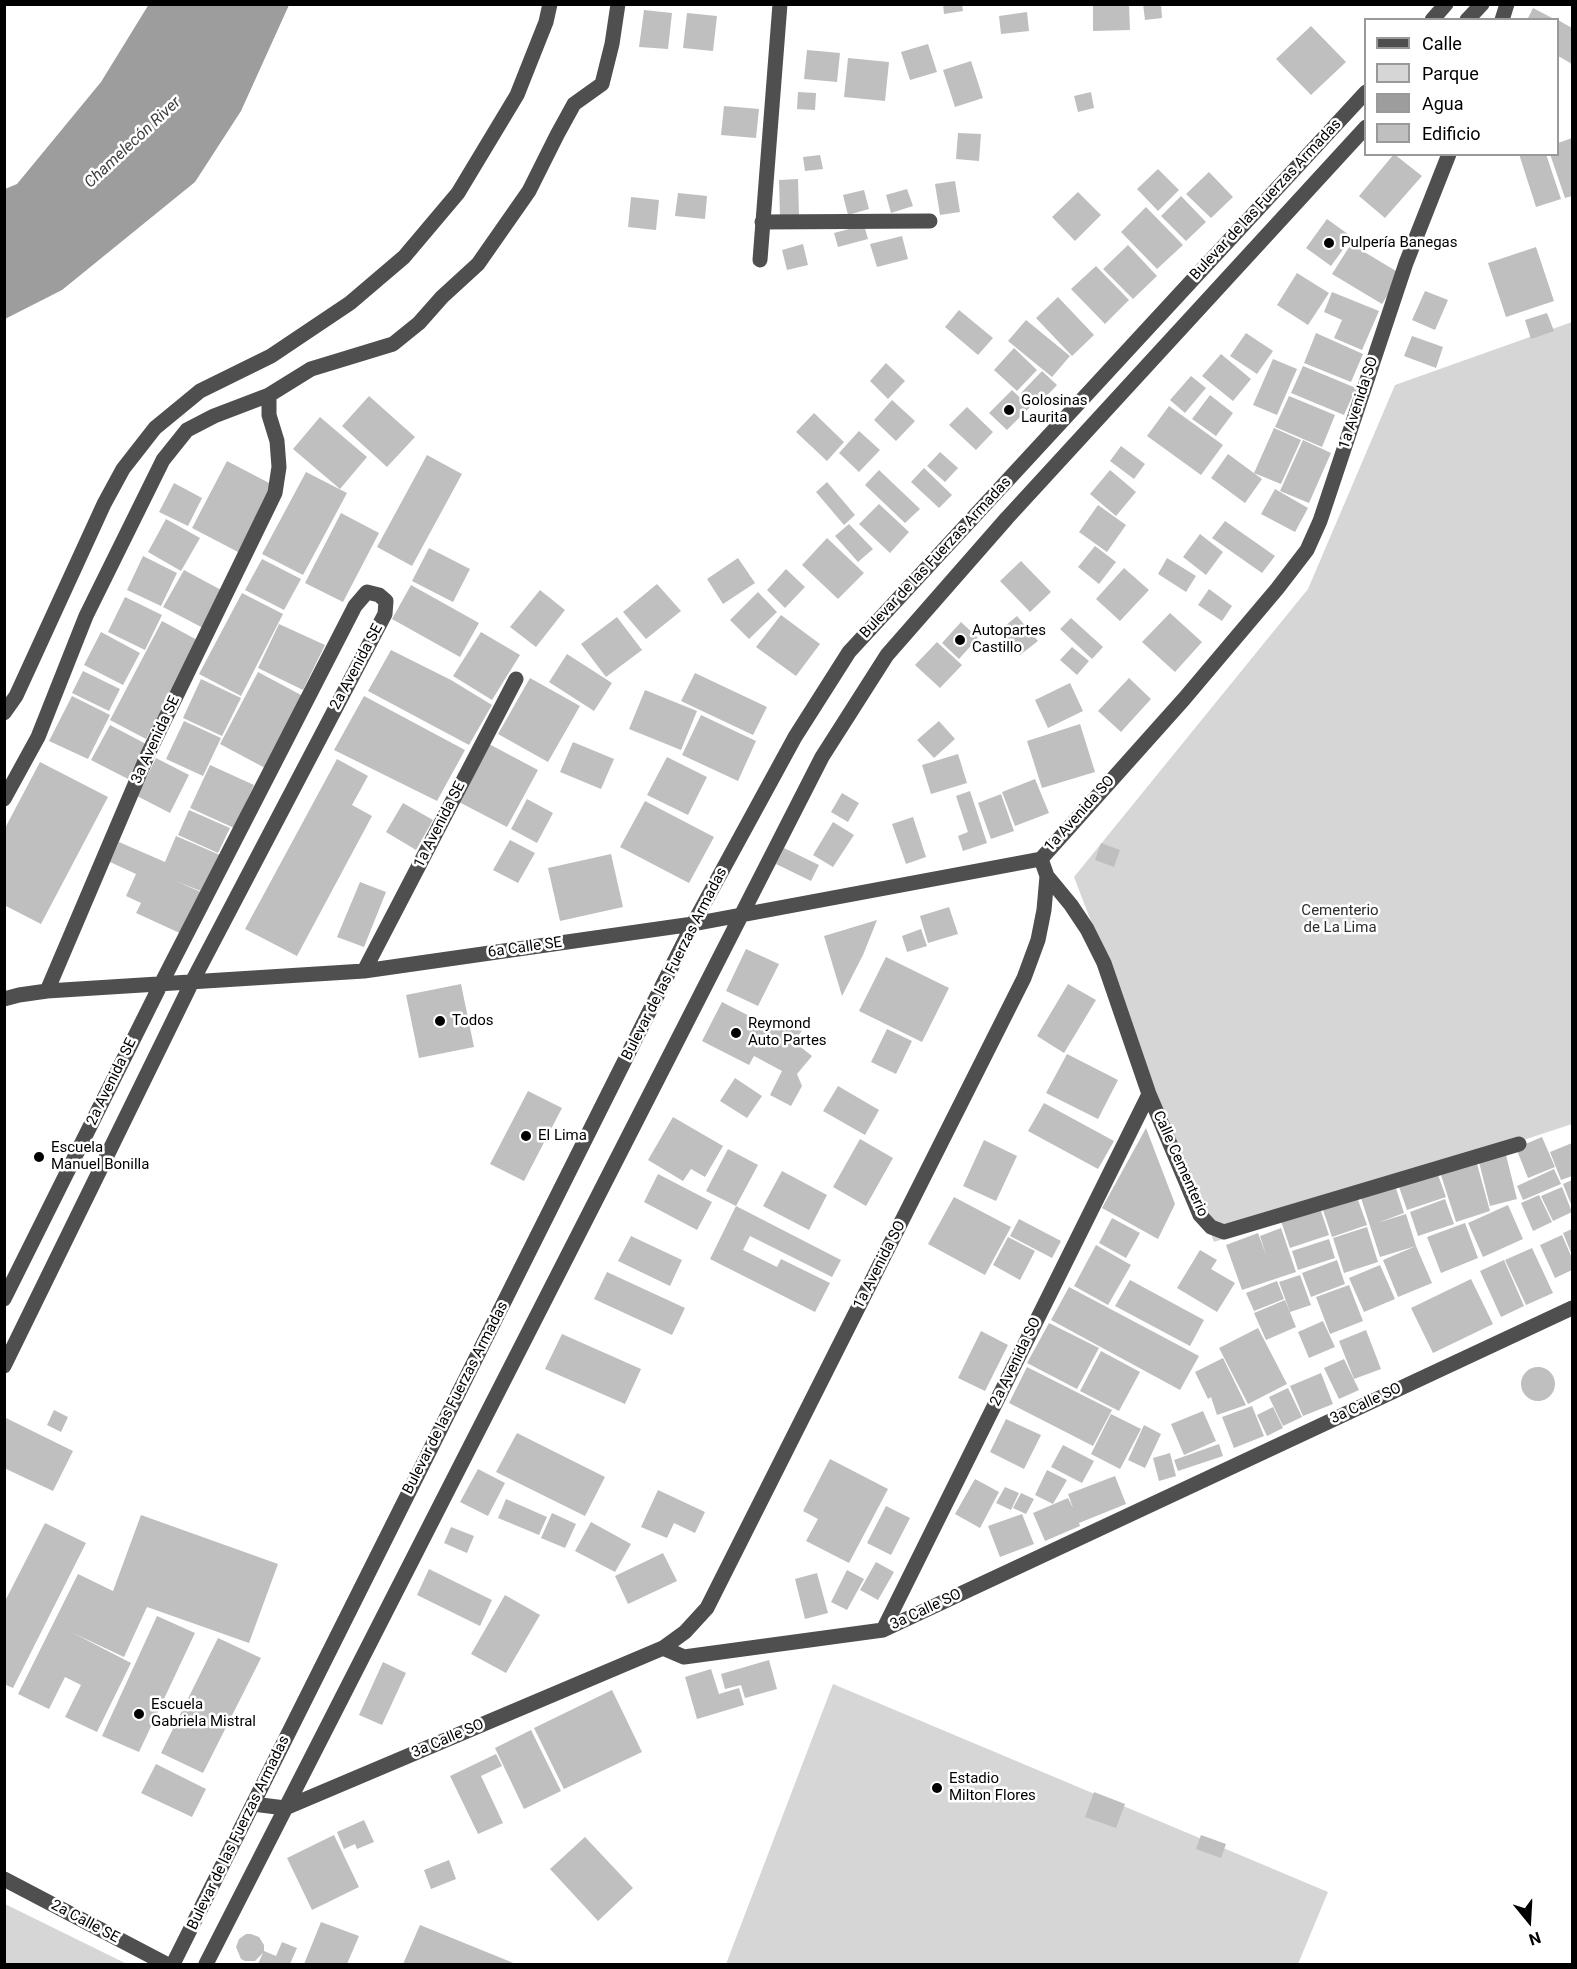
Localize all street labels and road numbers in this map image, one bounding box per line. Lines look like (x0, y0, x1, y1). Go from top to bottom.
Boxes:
street label: Bulevar de las Fuerzas Armadas (1187, 116, 1345, 284)
street label: 1a Avenida SO (1336, 354, 1382, 452)
street label: Bulevar de las Fuerzas Armadas (857, 474, 1015, 642)
street label: 2a Avenida SE (327, 621, 387, 713)
street label: 3a Avenida SE (128, 693, 184, 787)
street label: 1a Avenida SO (1041, 772, 1119, 856)
street label: 1a Avenida SE (411, 779, 469, 871)
street label: Bulevar de las Fuerzas Armadas (618, 865, 732, 1063)
street label: 6a Calle SE (487, 934, 563, 962)
street label: 2a Avenida SE (83, 1036, 141, 1128)
street label: Calle Cementerio (1149, 1108, 1211, 1220)
street label: 1a Avenida SO (850, 1218, 910, 1312)
street label: Bulevar de las Fuerzas Armadas (399, 1299, 513, 1497)
street label: 2a Avenida SO (987, 1315, 1045, 1409)
street label: 3a Calle SO (1328, 1380, 1404, 1428)
street label: 3a Calle SO (888, 1586, 964, 1634)
street label: 3a Calle SO (409, 1716, 487, 1762)
street label: Bulevar de las Fuerzas Armadas (184, 1733, 294, 1933)
street label: 2a Calle SE (48, 1897, 122, 1947)

